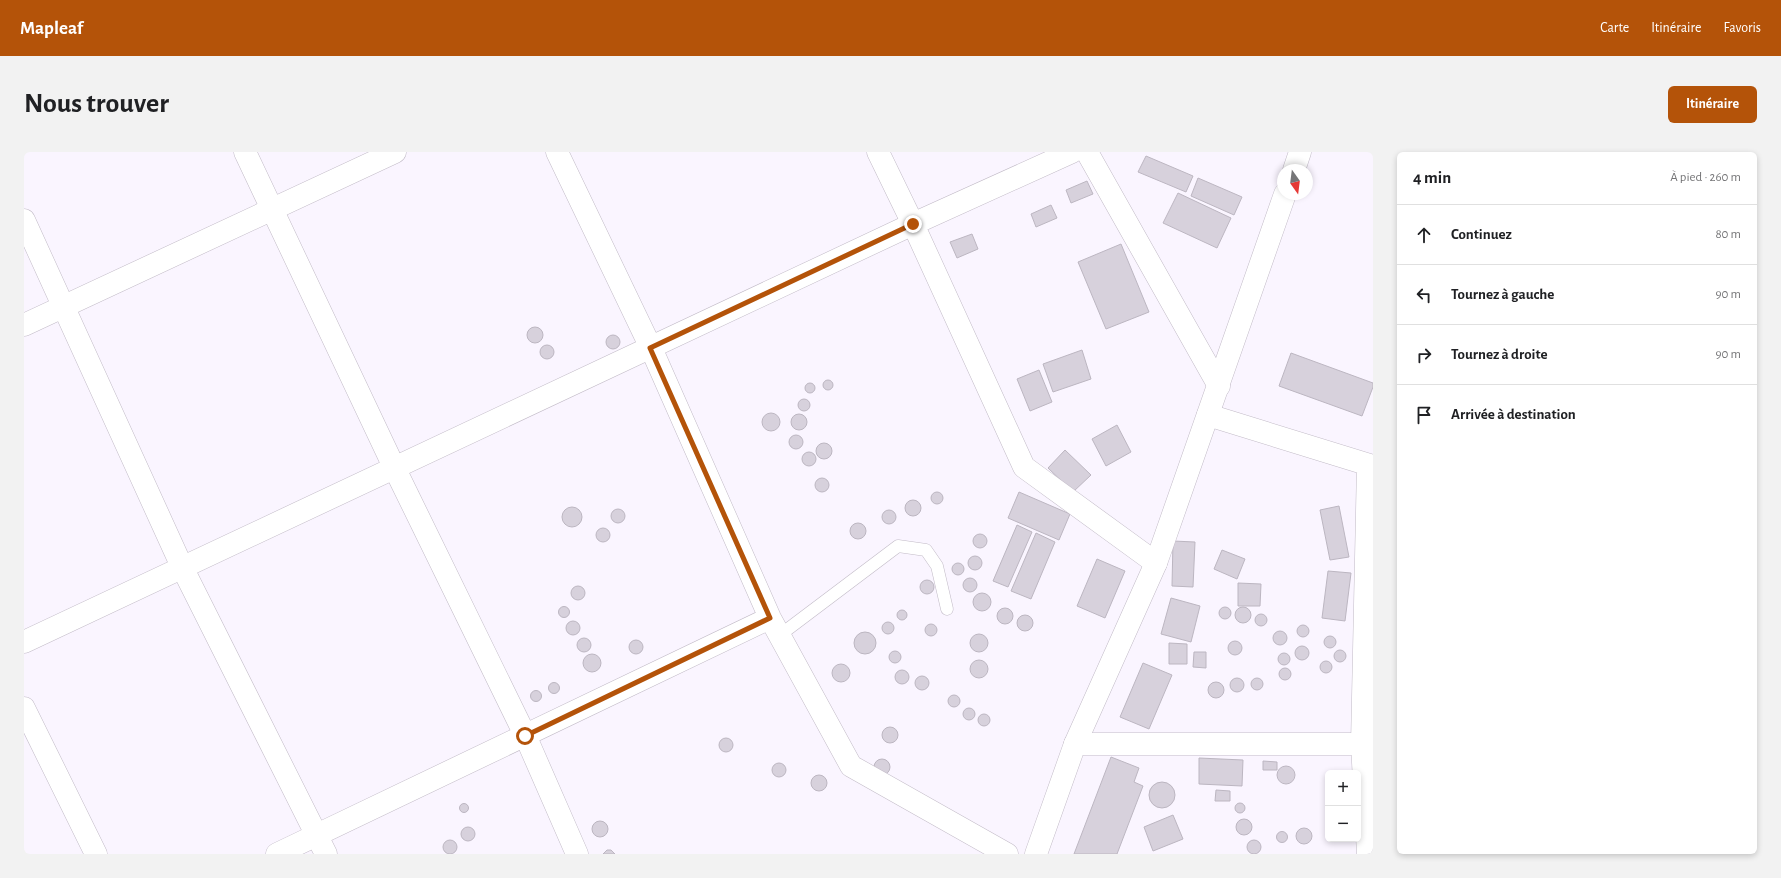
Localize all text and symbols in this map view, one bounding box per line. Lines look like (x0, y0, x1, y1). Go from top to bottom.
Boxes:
text: Mapleaf (20, 19, 83, 38)
text: Carte (1600, 21, 1629, 35)
text: Itinéraire (1651, 21, 1701, 35)
text: Favoris (1723, 21, 1761, 35)
button: Itinéraire (1668, 86, 1757, 123)
text: Nous trouver (24, 90, 169, 118)
north arrow (1277, 164, 1313, 200)
text: 4 min (1413, 169, 1451, 186)
text: À pied · 260 m (1670, 171, 1741, 184)
route end (904, 215, 922, 233)
icon: ahead (1413, 224, 1435, 246)
text: Continuez (1451, 227, 1512, 242)
text: 80 m (1715, 228, 1741, 241)
icon: left (1413, 284, 1435, 306)
text: Tournez à gauche (1451, 287, 1554, 302)
text: 90 m (1715, 288, 1741, 301)
icon: right (1413, 344, 1435, 366)
text: Tournez à droite (1451, 347, 1548, 362)
text: 90 m (1715, 348, 1741, 361)
icon: arrive (1413, 404, 1435, 426)
text: Arrivée à destination (1451, 407, 1576, 422)
route start (516, 727, 534, 745)
map controls (1325, 770, 1361, 842)
button: + (1325, 770, 1361, 806)
button: − (1325, 806, 1361, 842)

